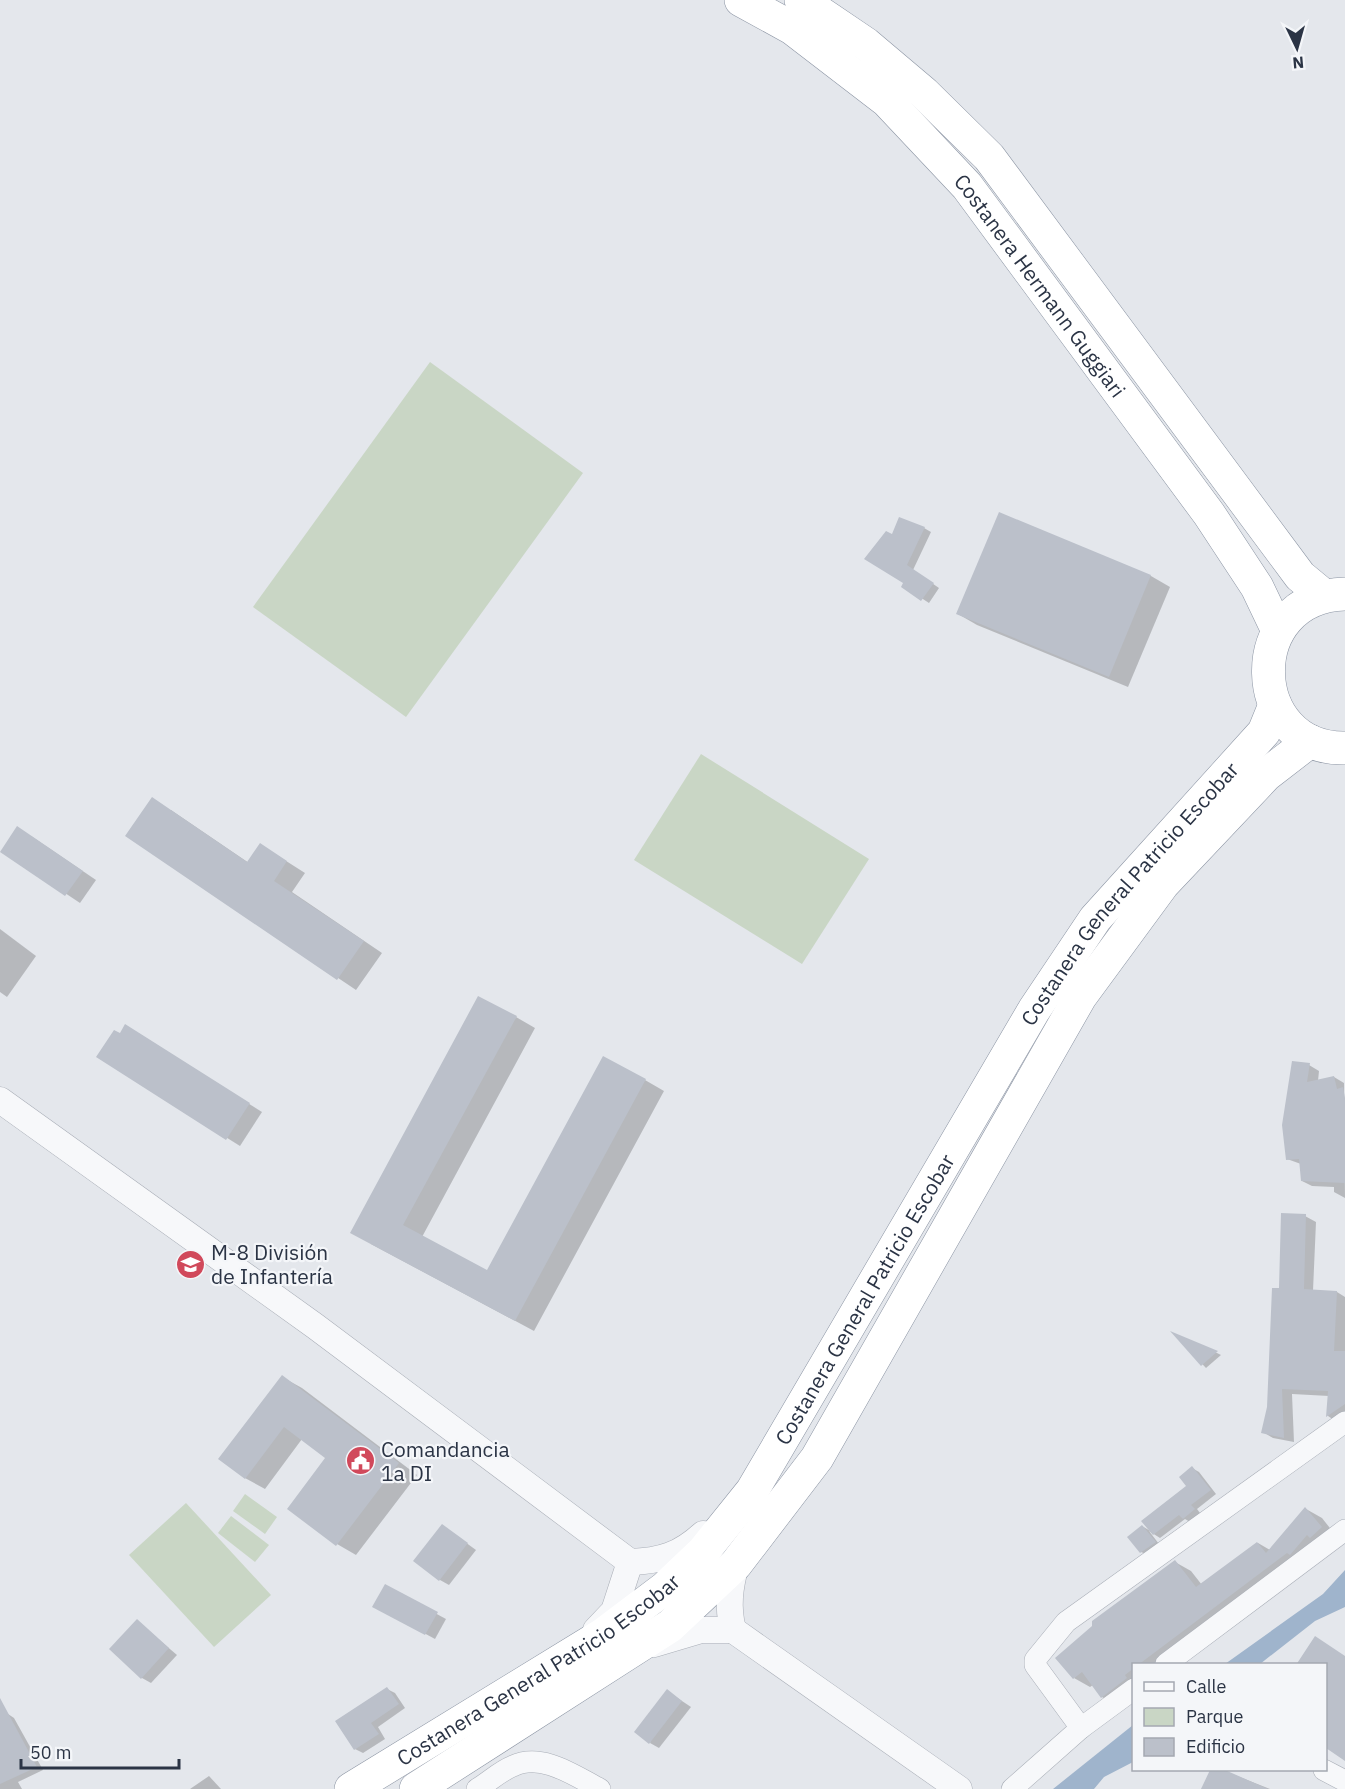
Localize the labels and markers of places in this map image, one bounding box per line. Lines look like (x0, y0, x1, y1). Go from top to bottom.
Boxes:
place label: M-8 División de Infantería (211, 1238, 333, 1290)
school or university icon: M-8 División de Infantería (174, 1248, 206, 1280)
place label: Comandancia 1a DI (381, 1435, 510, 1487)
public building icon: Comandancia 1a DI (344, 1445, 376, 1477)

